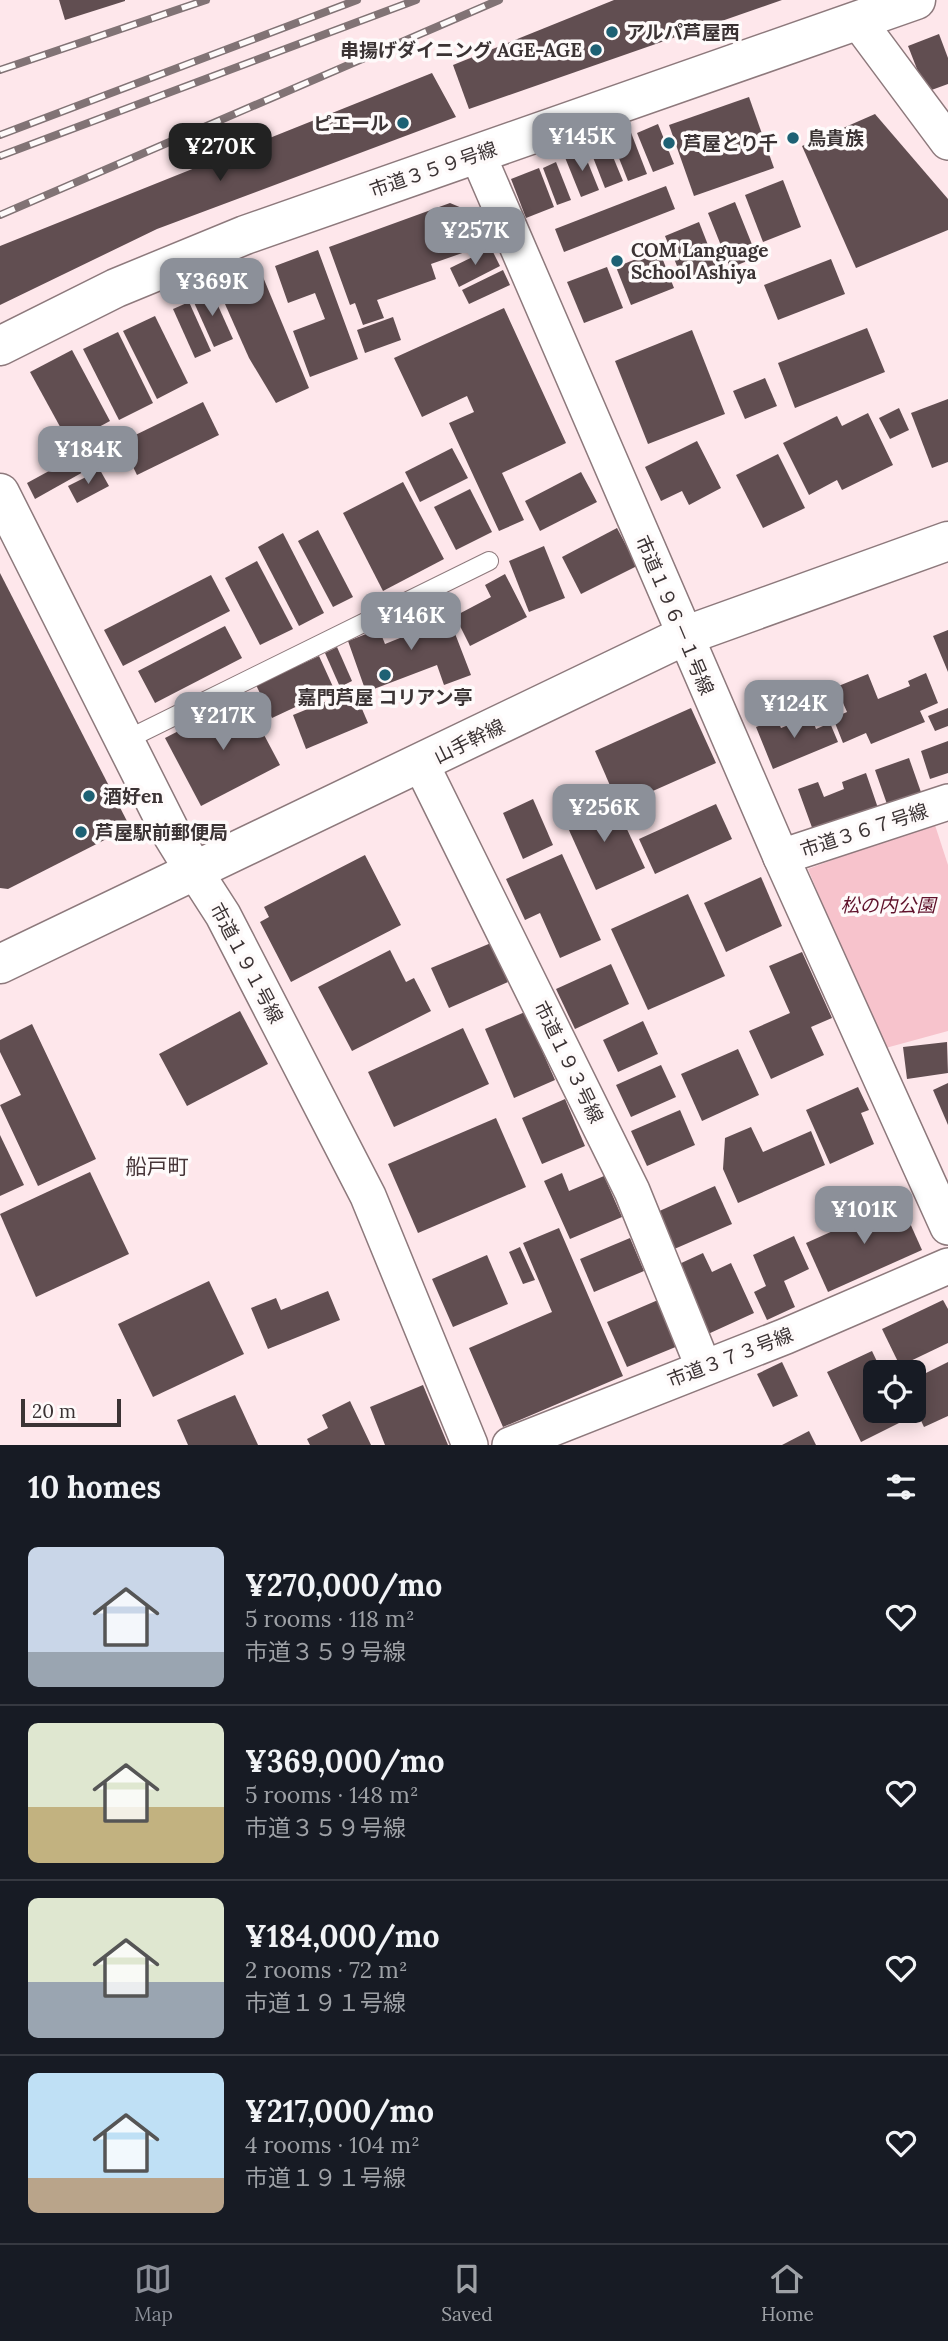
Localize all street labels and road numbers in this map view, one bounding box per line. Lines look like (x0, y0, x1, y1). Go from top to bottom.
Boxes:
street label: 市道３５９号線 (366, 136, 500, 202)
street label: 市道１９６－１号線 (631, 532, 719, 698)
street label: 山手幹線 (430, 714, 508, 768)
street label: 市道３６７号線 (797, 798, 931, 862)
street label: 市道１９１号線 (205, 899, 289, 1027)
street label: 市道１９３号線 (529, 997, 609, 1127)
street label: 市道３７３号線 (664, 1322, 796, 1392)

